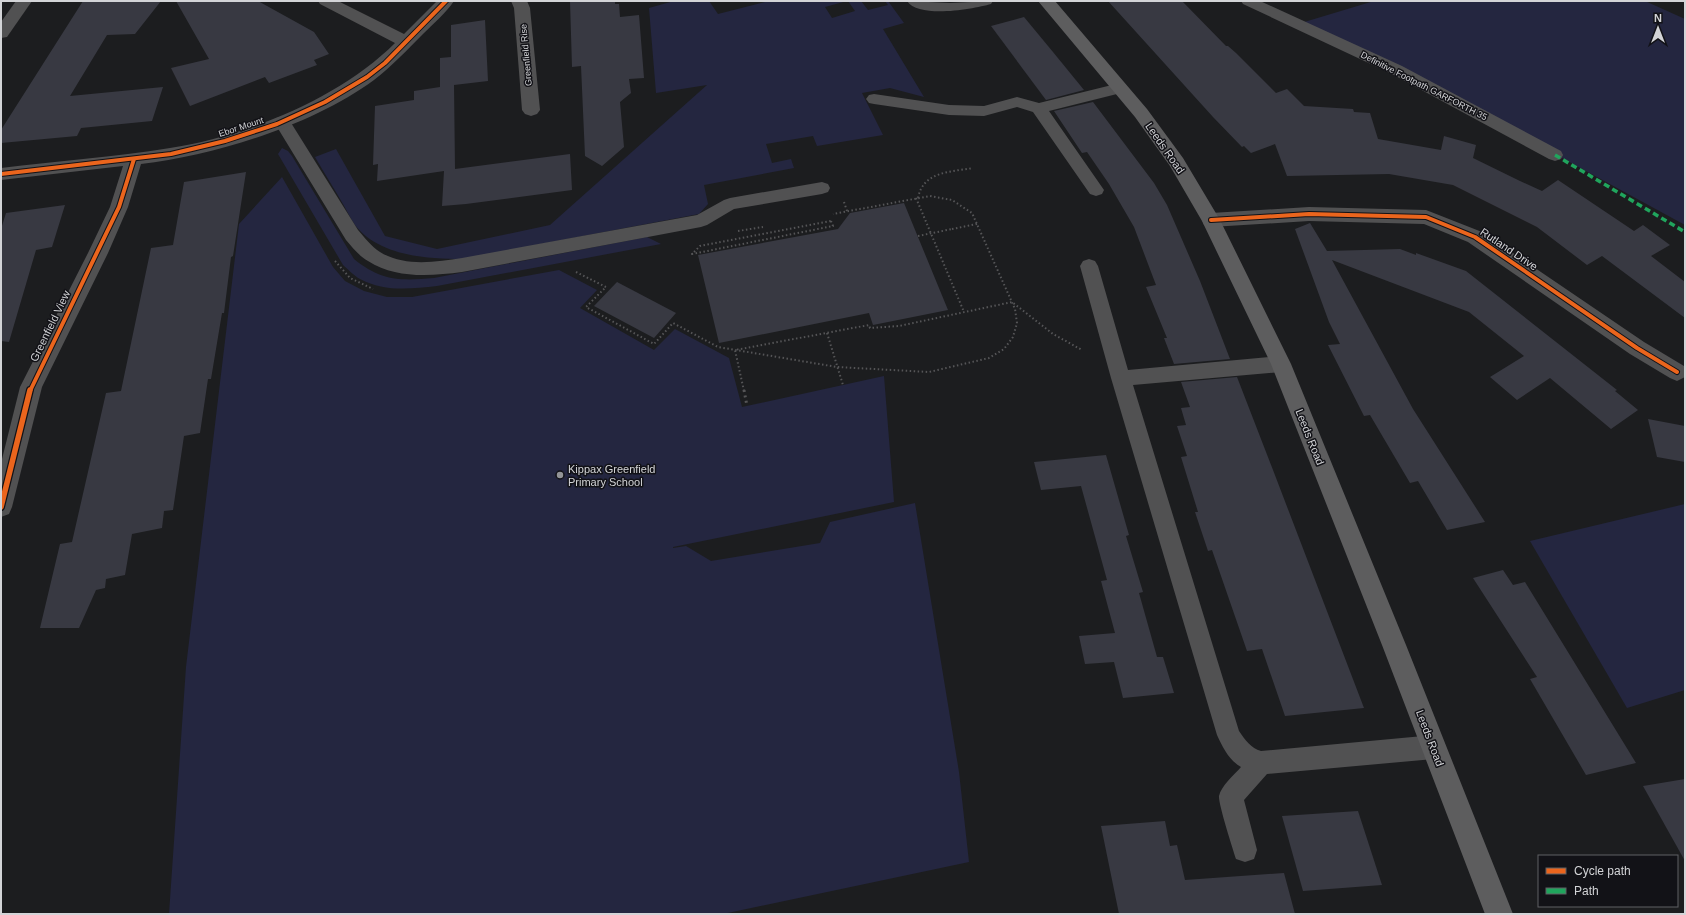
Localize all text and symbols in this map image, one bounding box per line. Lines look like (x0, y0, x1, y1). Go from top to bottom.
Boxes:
north arrow (1638, 8, 1678, 48)
text: N (1654, 12, 1662, 24)
street label: Greenfield Rise (518, 24, 534, 86)
street label: Definitive Footpath GARFORTH 35 (1359, 50, 1489, 122)
street label: Ebor Mount (217, 115, 265, 139)
street label: Leeds Road (1143, 120, 1187, 176)
street label: Rutland Drive (1478, 225, 1540, 273)
street label: Greenfield View (28, 289, 72, 363)
street label: Leeds Road (1293, 407, 1327, 467)
place label: Kippax Greenfield Primary School (568, 463, 655, 488)
marker: Kippax Greenfield Primary School (555, 470, 565, 480)
street label: Leeds Road (1414, 708, 1446, 768)
legend (1538, 855, 1678, 907)
text: Cycle path (1574, 864, 1631, 878)
text: Path (1574, 884, 1599, 898)

